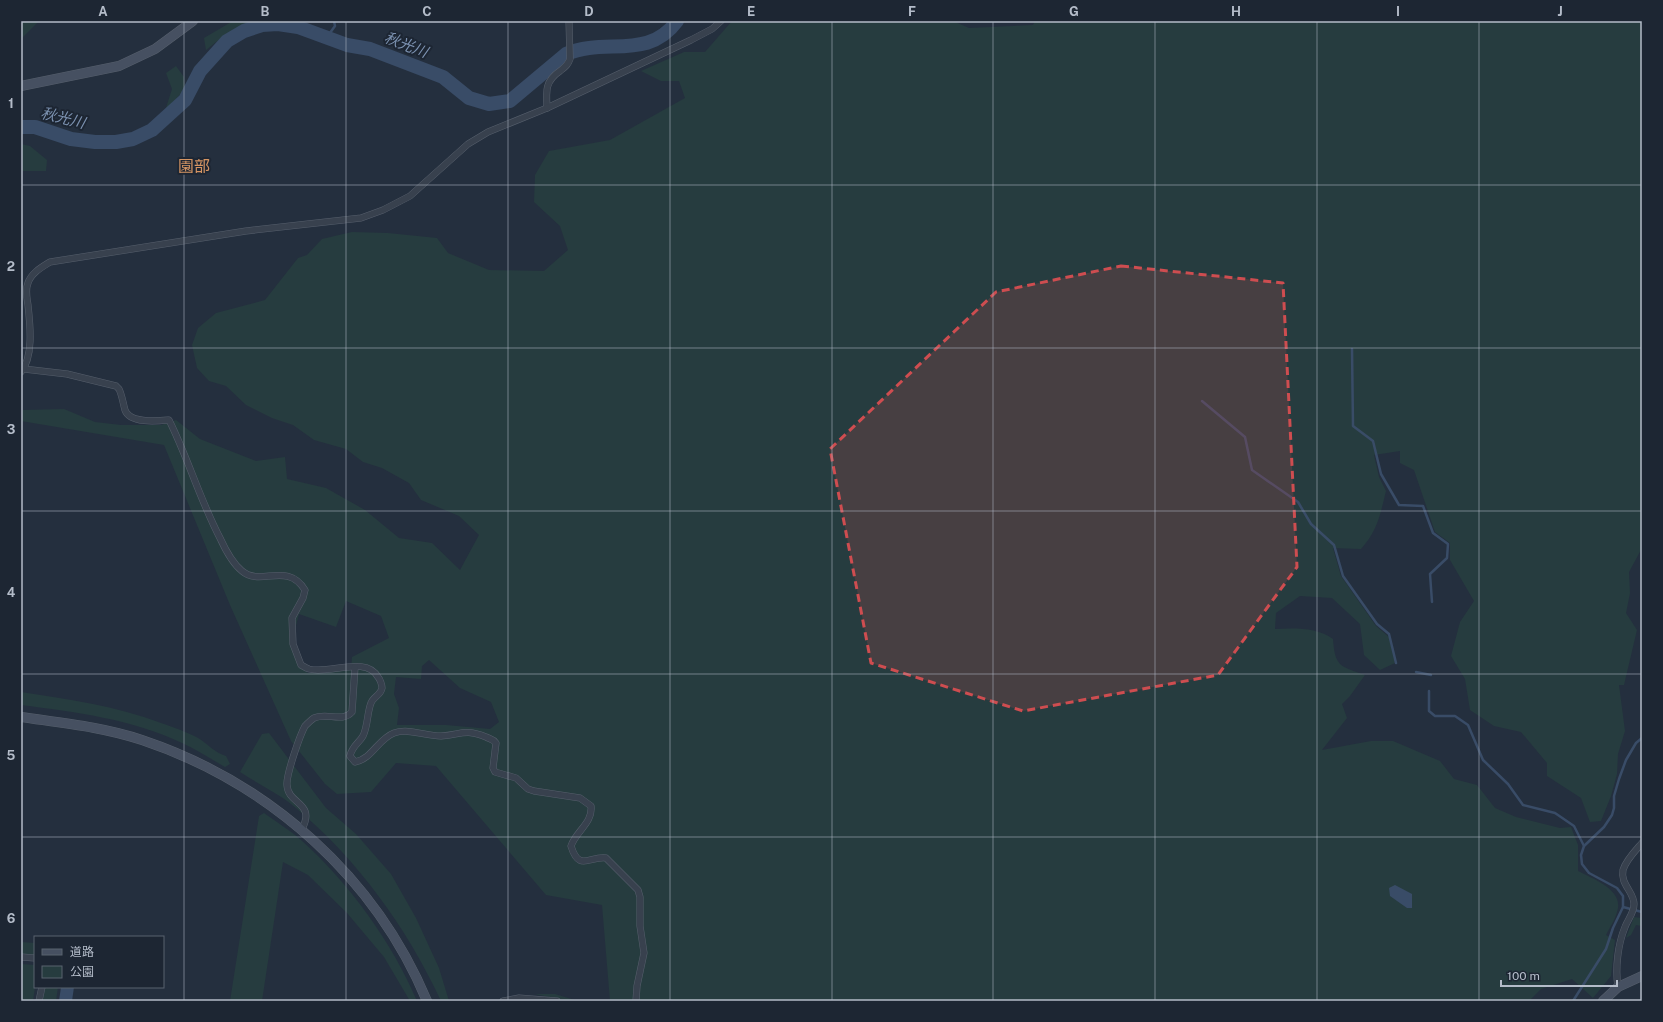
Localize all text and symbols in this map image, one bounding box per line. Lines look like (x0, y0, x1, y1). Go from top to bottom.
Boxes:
text: A (98, 4, 108, 19)
text: B (261, 4, 270, 19)
text: C (422, 4, 432, 19)
text: D (584, 4, 594, 19)
text: E (747, 4, 755, 19)
text: F (908, 4, 916, 19)
text: G (1069, 4, 1079, 19)
text: H (1231, 4, 1241, 19)
text: I (1396, 4, 1400, 19)
text: J (1557, 4, 1563, 19)
water label: 秋光川 (382, 29, 432, 61)
text: 1 (8, 96, 14, 111)
water label: 秋光川 (39, 104, 89, 132)
district label: 園部 (178, 157, 210, 176)
text: 2 (7, 259, 15, 274)
text: 3 (7, 422, 16, 437)
text: 4 (7, 585, 16, 600)
text: 5 (7, 748, 16, 763)
text: 6 (7, 911, 16, 926)
legend (34, 936, 164, 988)
text: 道路 (70, 945, 94, 959)
scale bar (1501, 962, 1617, 988)
text: 公園 (70, 965, 94, 979)
text: 100 m (1507, 969, 1540, 983)

